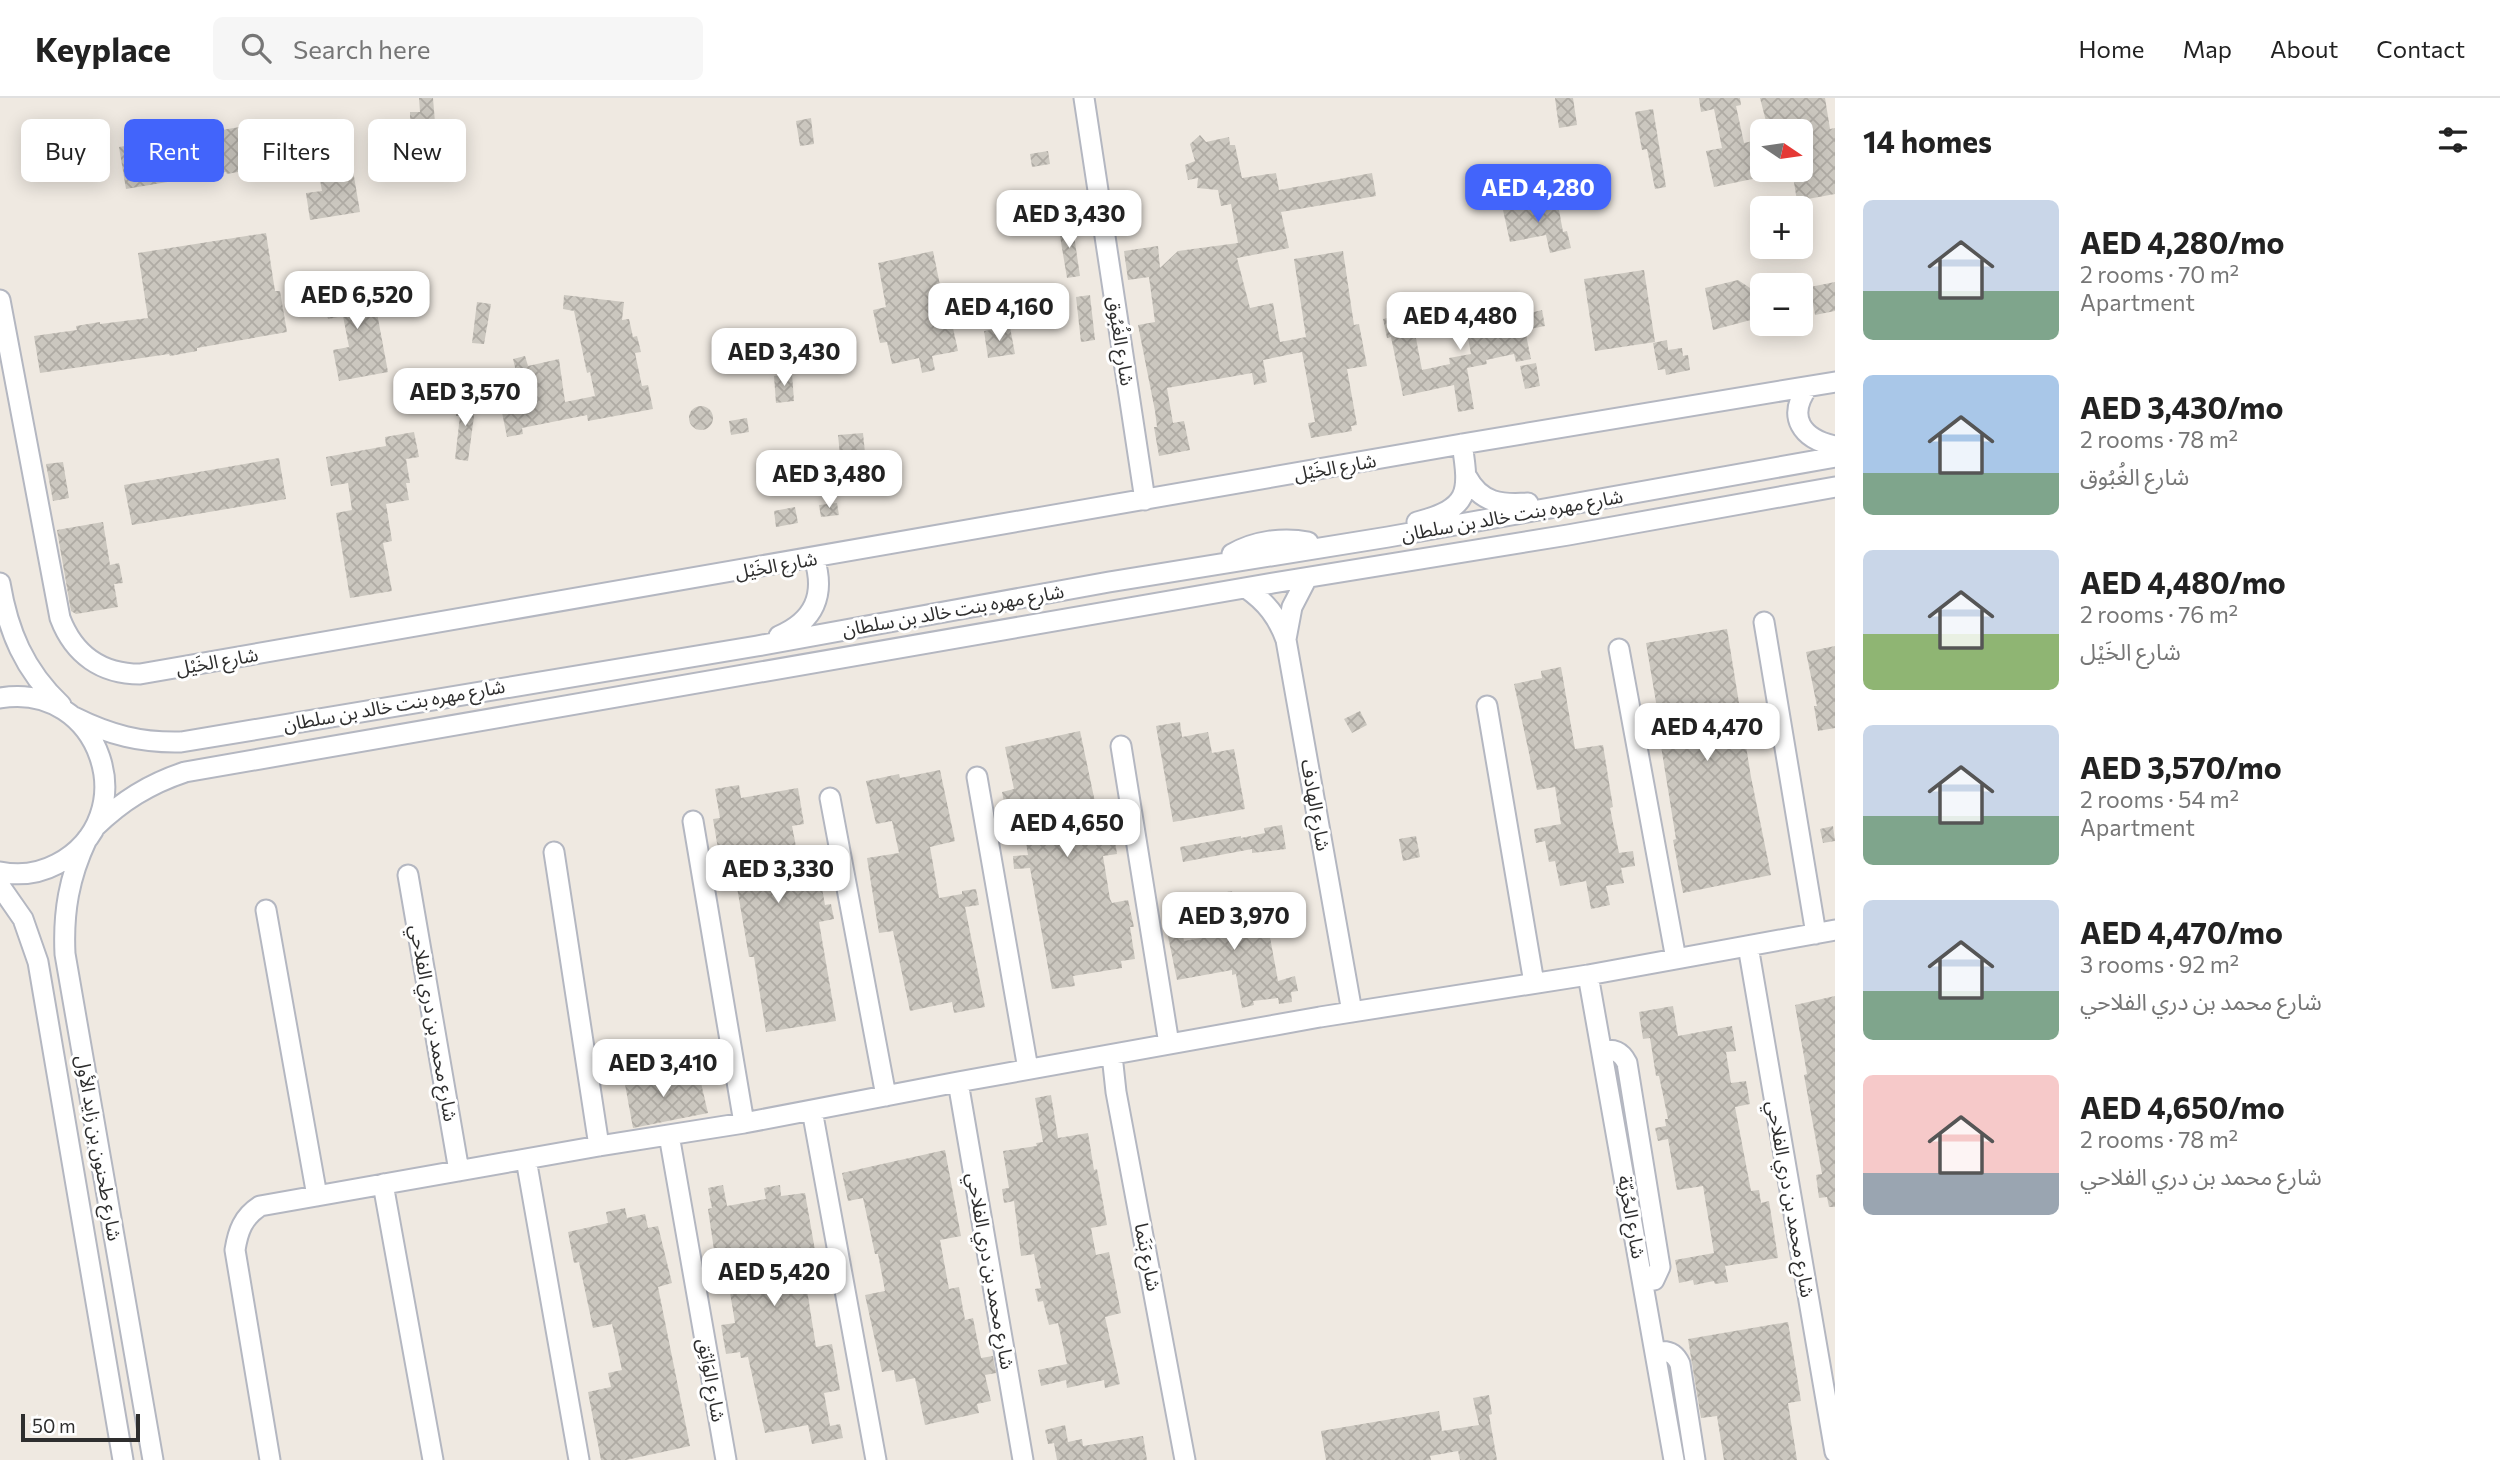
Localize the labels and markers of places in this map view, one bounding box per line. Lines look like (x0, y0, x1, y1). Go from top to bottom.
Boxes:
pin: AED 4,280 (1458, 164, 1618, 224)
pin: AED 3,430 (989, 190, 1149, 250)
pin: AED 6,520 (277, 272, 437, 331)
pin: AED 4,160 (919, 284, 1079, 343)
pin: AED 4,480 (1380, 292, 1540, 352)
pin: AED 3,430 (704, 328, 864, 388)
pin: AED 3,570 (385, 368, 545, 428)
pin: AED 3,480 (749, 450, 909, 510)
pin: AED 4,470 (1627, 704, 1787, 763)
pin: AED 4,650 (987, 800, 1147, 859)
pin: AED 3,330 (698, 846, 858, 905)
pin: AED 3,970 (1154, 892, 1314, 952)
pin: AED 3,410 (583, 1040, 743, 1099)
pin: AED 5,420 (694, 1248, 854, 1308)

